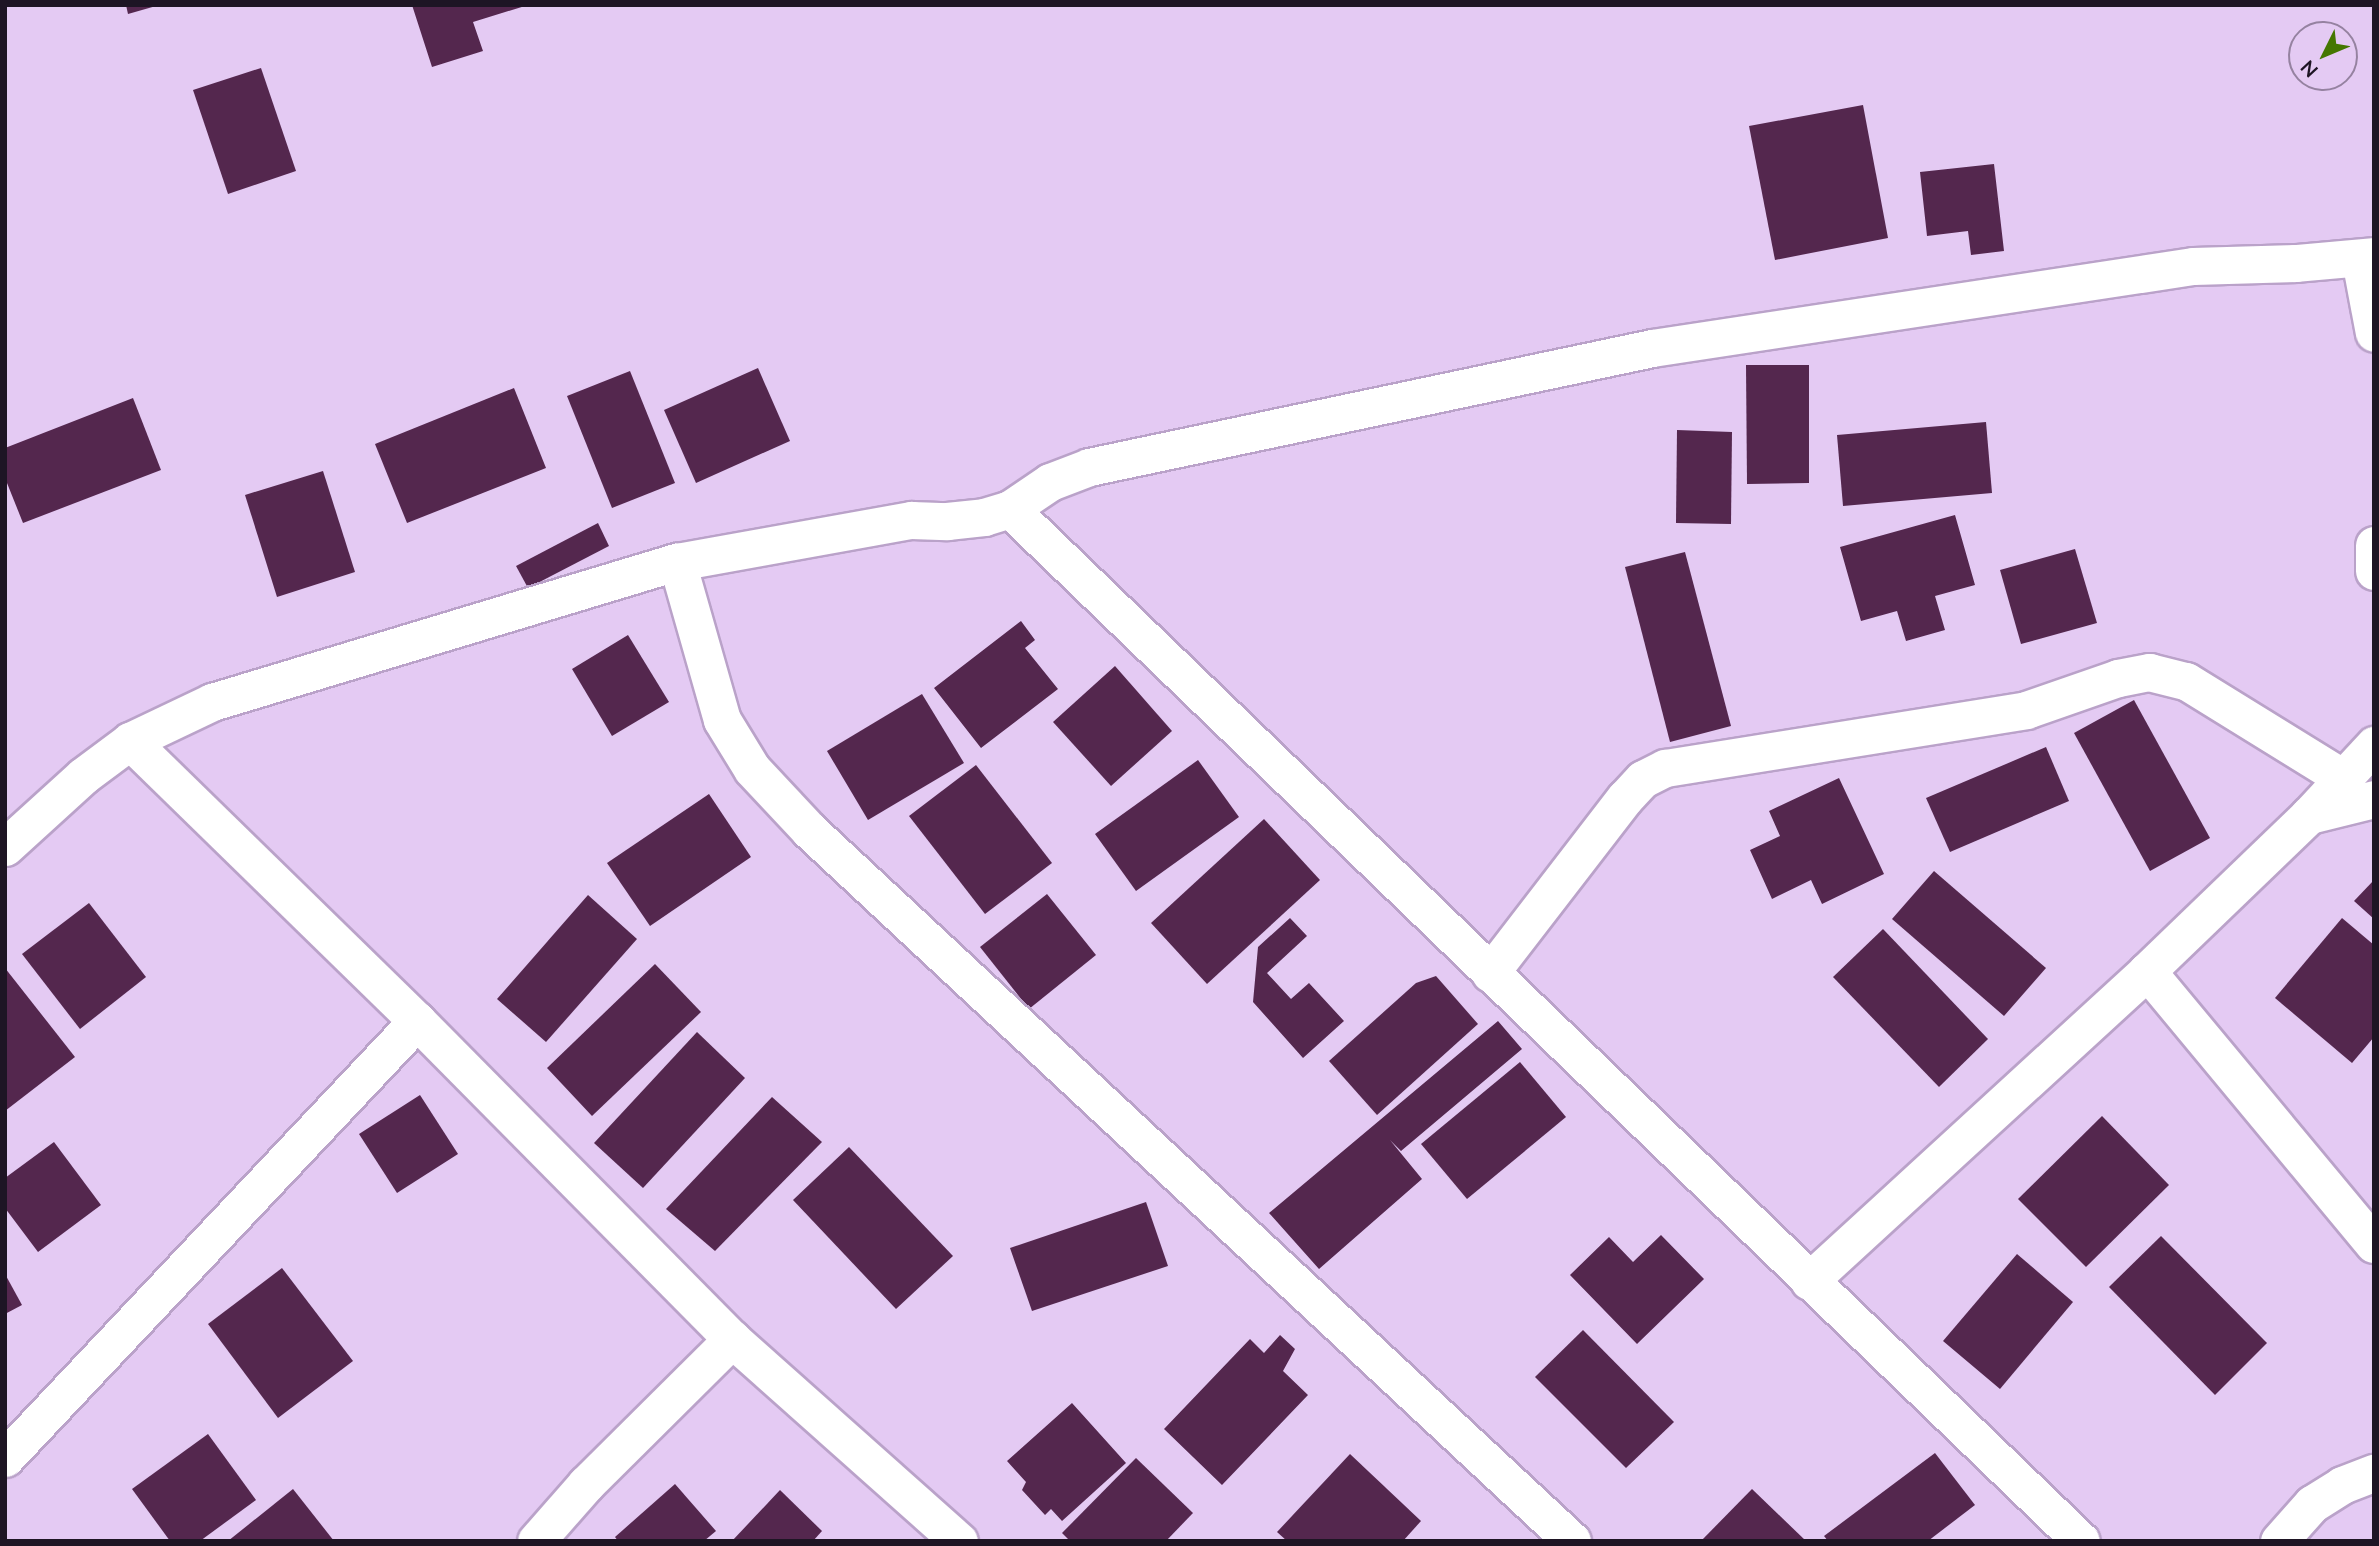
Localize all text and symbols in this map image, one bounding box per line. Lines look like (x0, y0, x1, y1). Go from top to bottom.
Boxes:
north arrow (2288, 21, 2358, 91)
text: N (2295, 56, 2322, 83)

